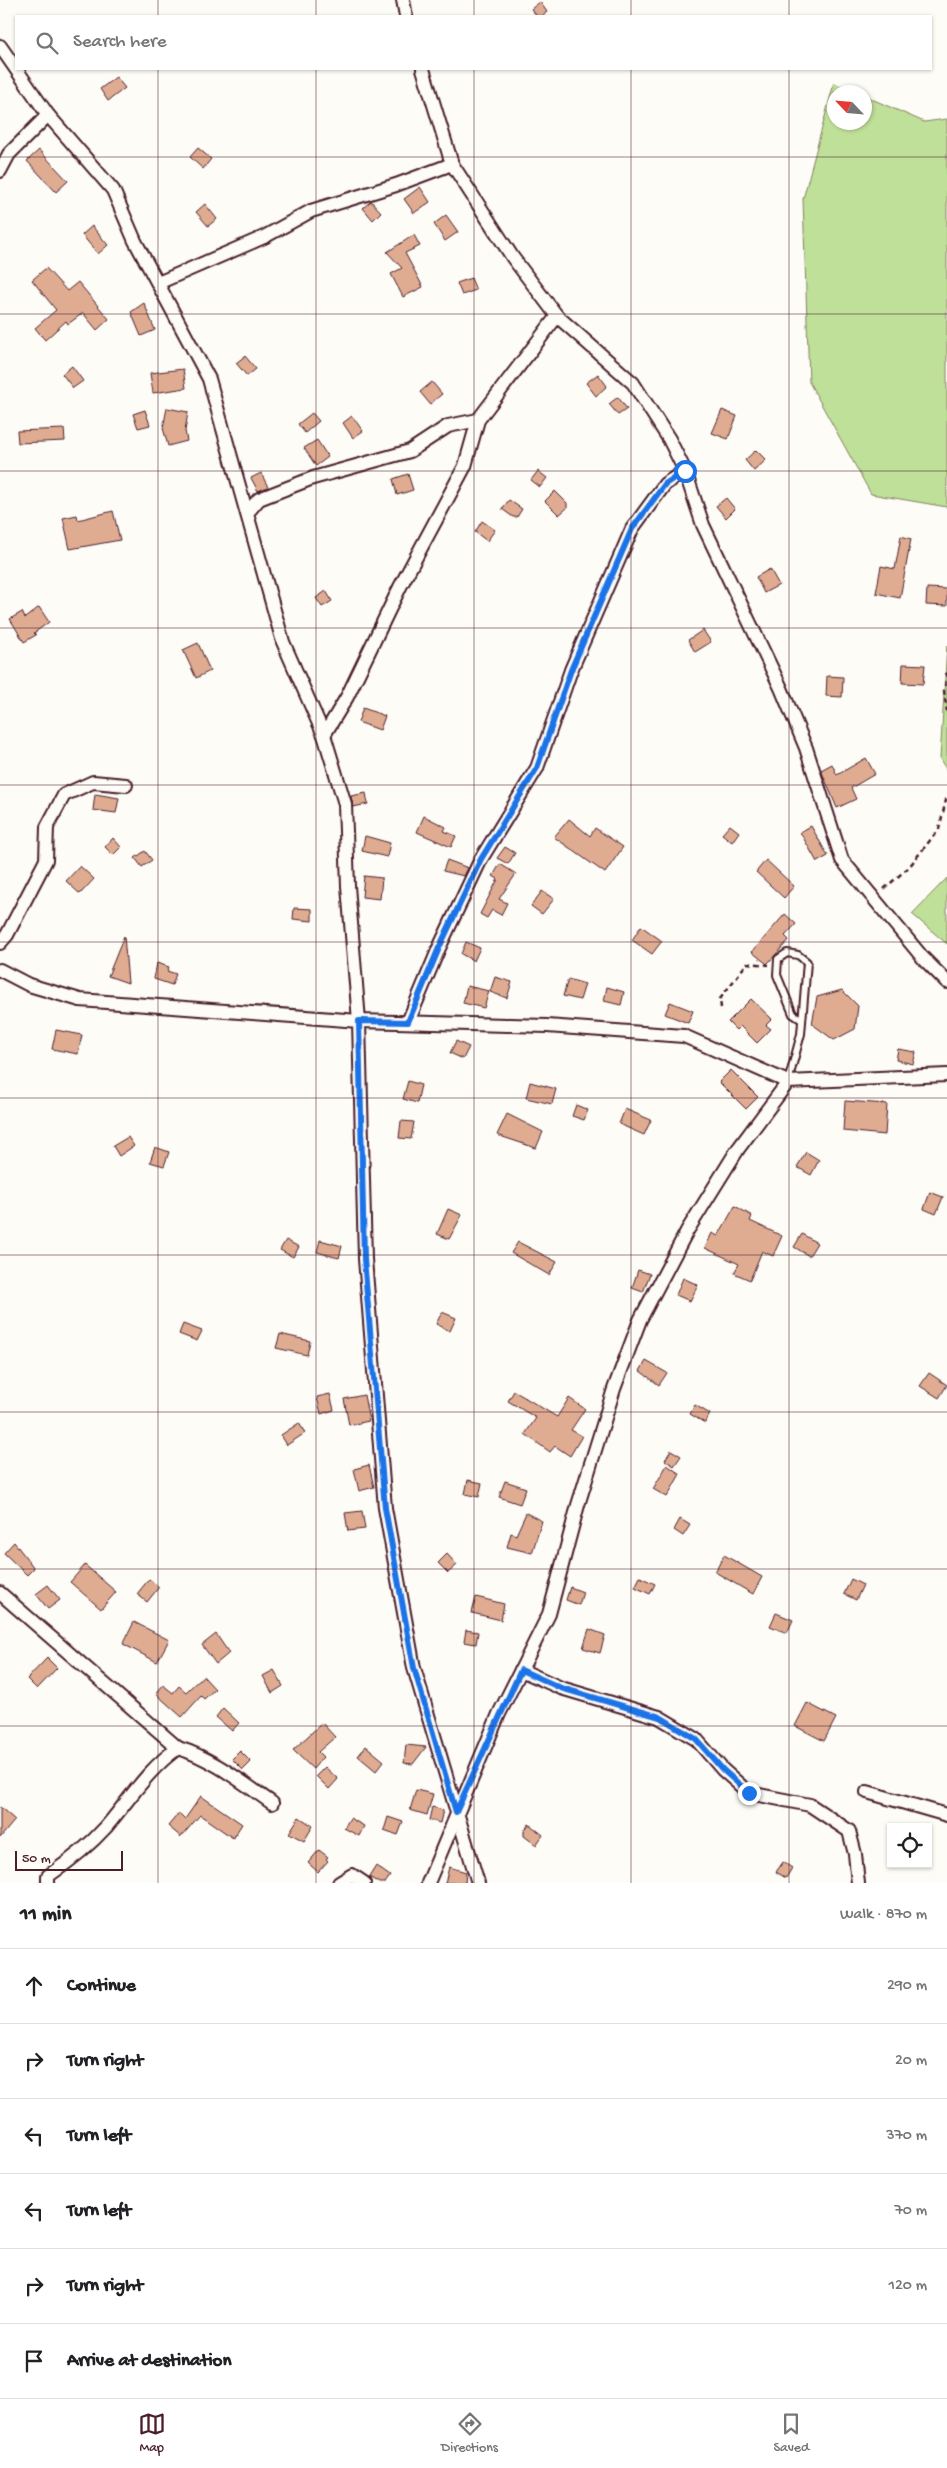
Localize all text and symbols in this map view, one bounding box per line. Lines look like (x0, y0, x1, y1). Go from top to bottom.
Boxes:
search box (15, 15, 932, 70)
icon: search (33, 29, 61, 57)
text: Search here (73, 31, 167, 54)
north arrow (827, 85, 872, 130)
route start (674, 460, 697, 483)
route end (738, 1782, 761, 1805)
map controls (887, 1823, 932, 1868)
button: locate (887, 1823, 932, 1868)
scale bar (15, 1848, 122, 1871)
text: 50 m (22, 1851, 51, 1868)
text: 11 min (20, 1903, 71, 1928)
text: Walk · 870 m (840, 1906, 927, 1925)
icon: ahead (20, 1972, 48, 2000)
text: Continue (67, 1975, 136, 1998)
text: 290 m (887, 1977, 927, 1996)
icon: right (20, 2047, 48, 2075)
text: Turn right (67, 2050, 143, 2073)
text: 20 m (895, 2052, 927, 2071)
icon: left (20, 2122, 48, 2150)
text: Turn left (67, 2125, 131, 2148)
text: 370 m (886, 2127, 927, 2146)
icon: left (20, 2197, 48, 2225)
text: Turn left (67, 2200, 131, 2223)
text: 70 m (894, 2202, 927, 2221)
icon: right (20, 2272, 48, 2300)
text: Turn right (67, 2275, 143, 2298)
text: 120 m (888, 2277, 927, 2296)
icon: arrive (20, 2347, 48, 2375)
text: Arrive at destination (67, 2350, 231, 2373)
tab: Map (138, 2410, 166, 2457)
tab: Directions (441, 2410, 498, 2457)
tab: Saved (773, 2410, 809, 2457)

